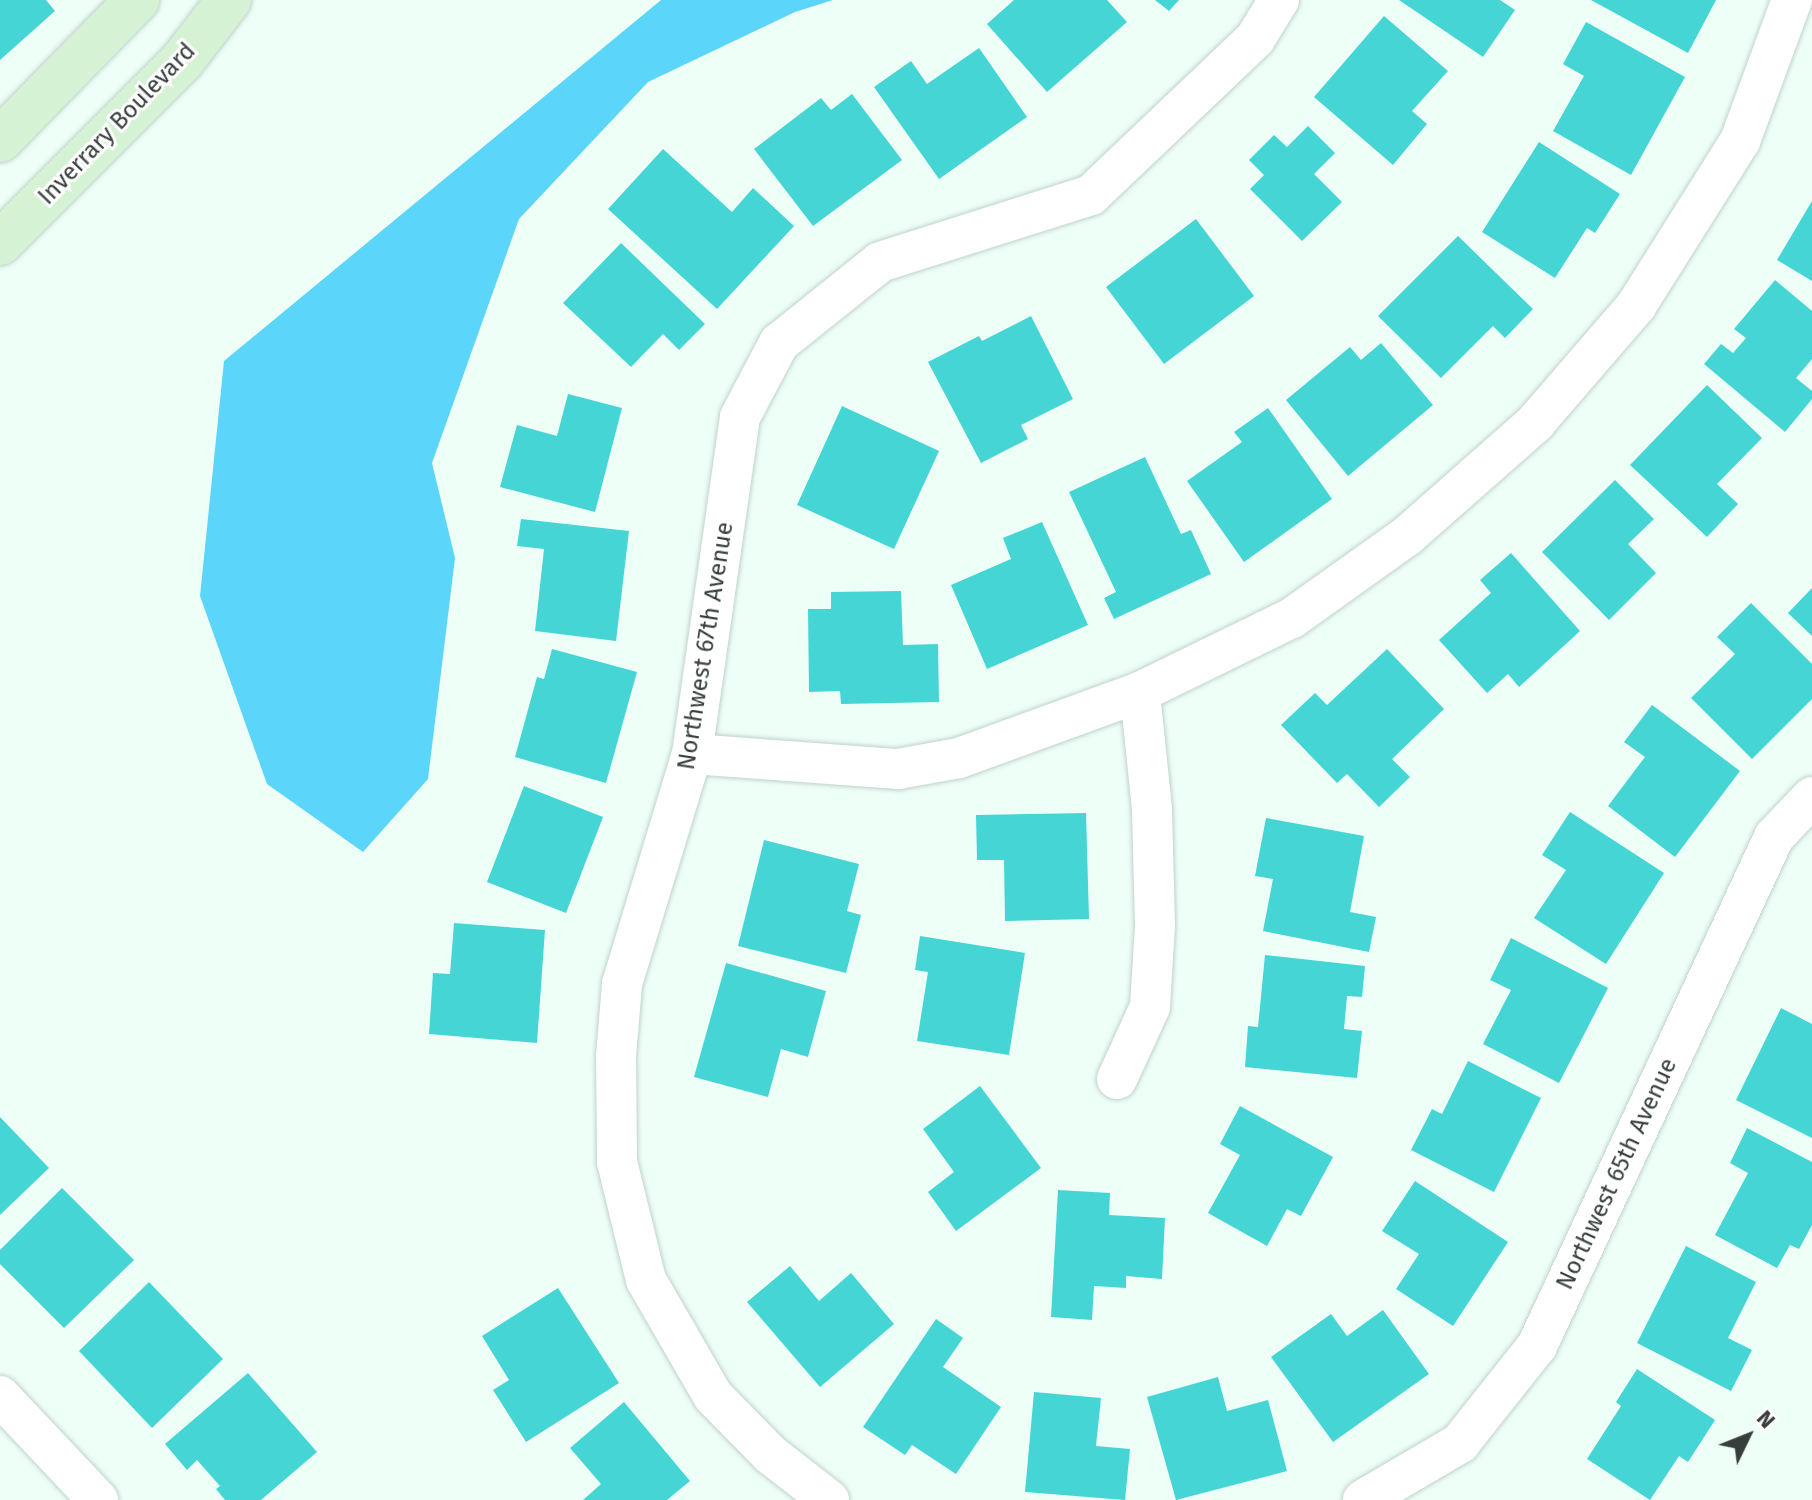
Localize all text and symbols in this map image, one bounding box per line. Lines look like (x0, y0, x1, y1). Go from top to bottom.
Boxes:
street label: Inverrary Boulevard (32, 37, 202, 211)
street label: Northwest 67th Avenue (672, 520, 740, 772)
street label: Northwest 65th Avenue (1551, 1054, 1683, 1294)
north arrow (1708, 1396, 1788, 1476)
text: N (1751, 1405, 1781, 1434)

